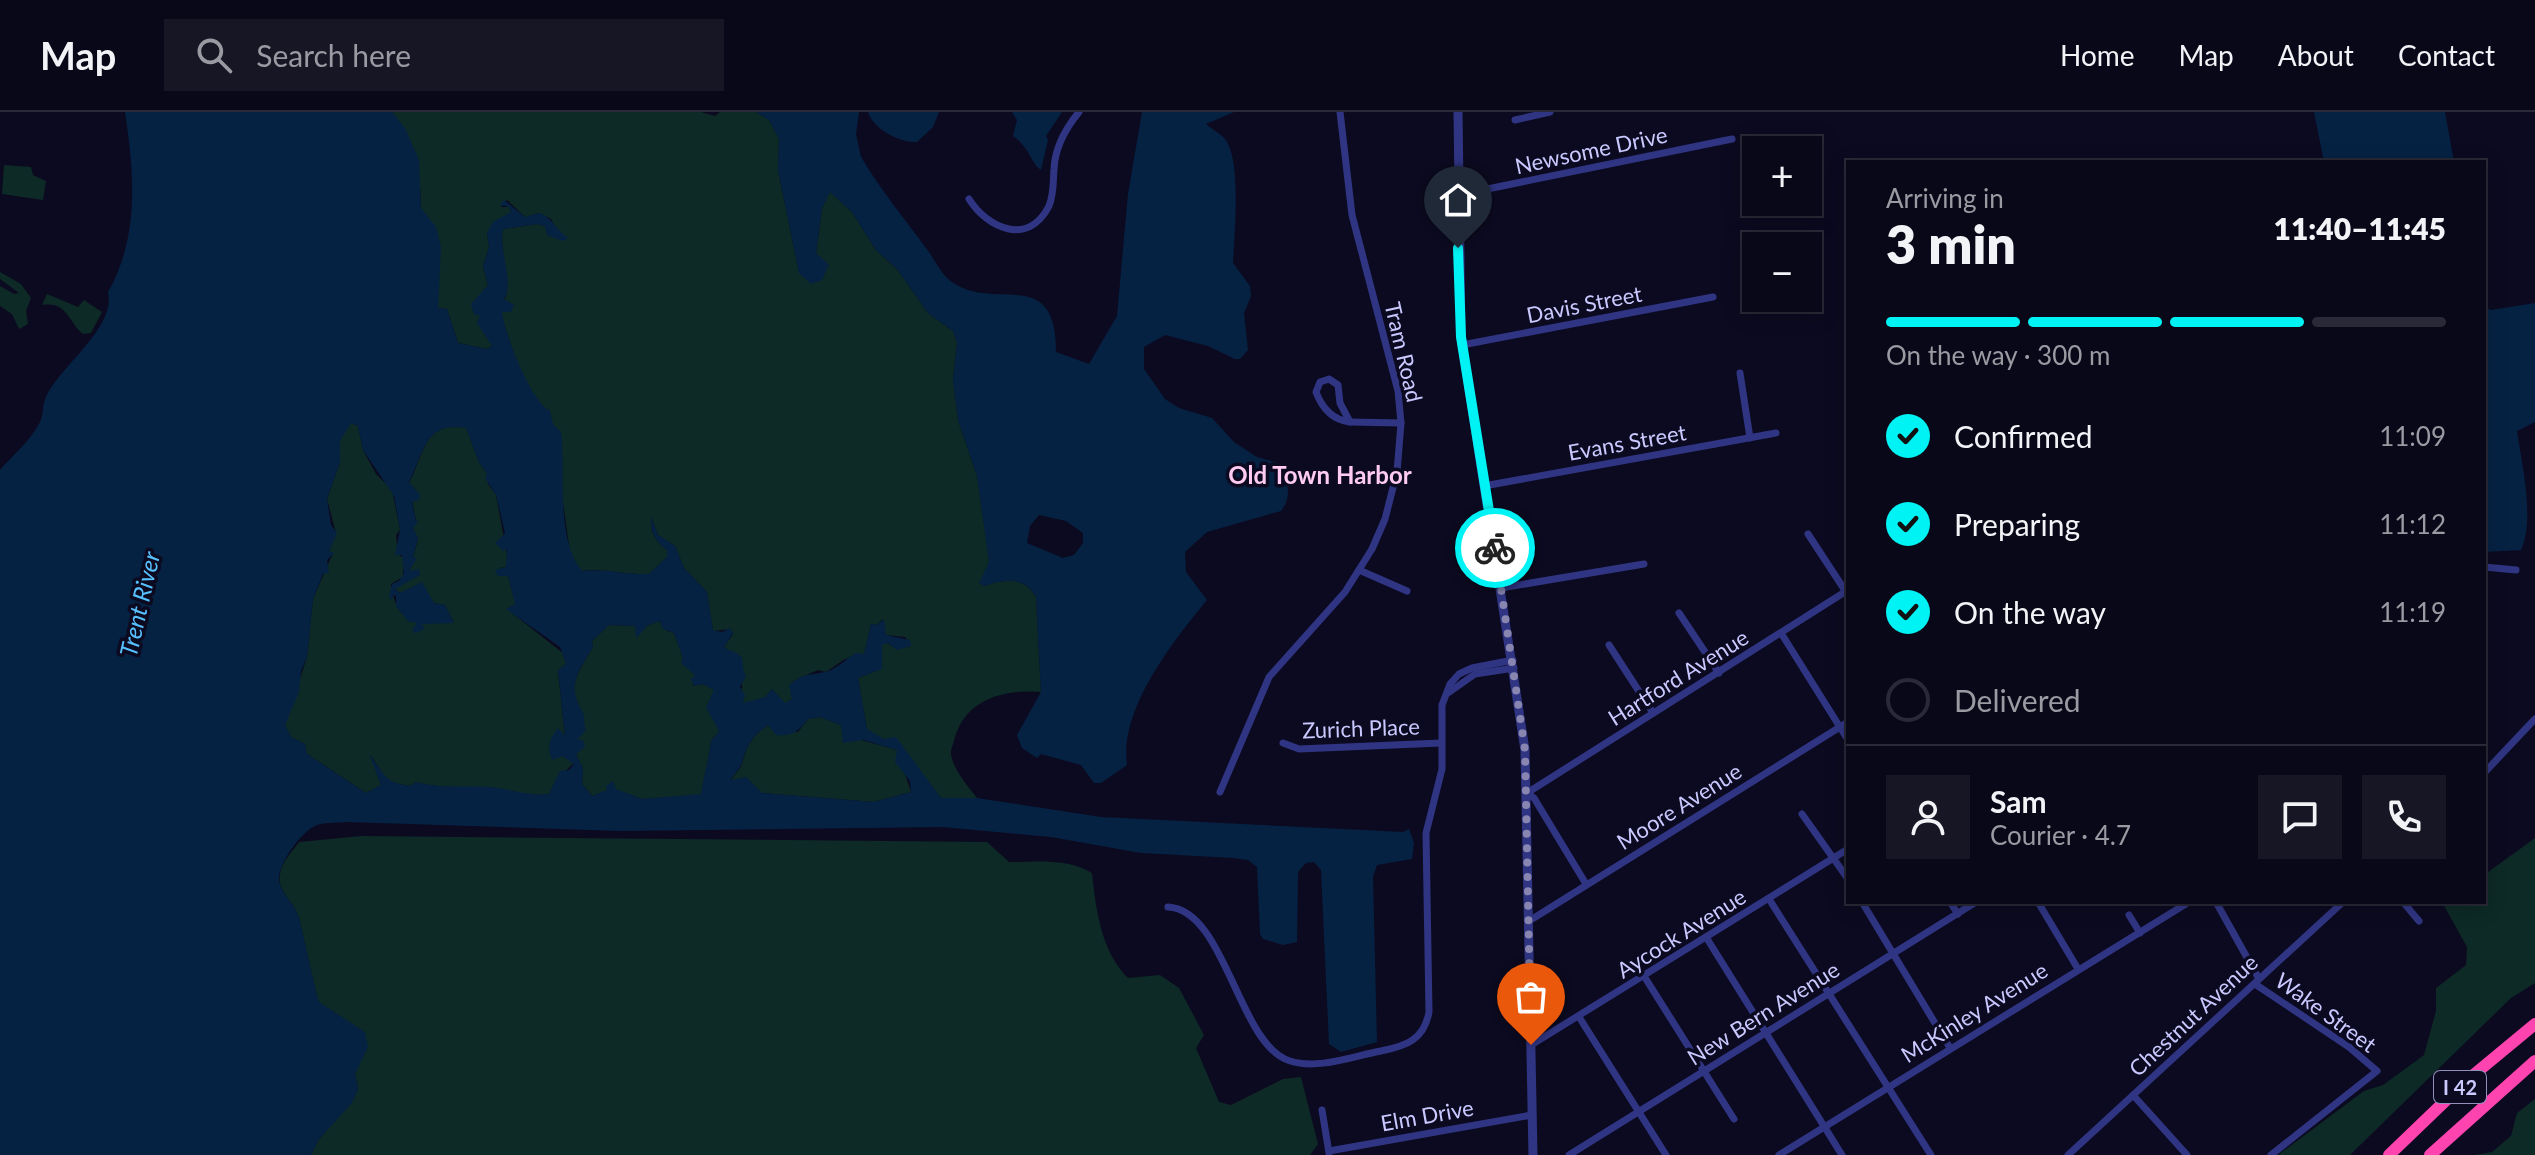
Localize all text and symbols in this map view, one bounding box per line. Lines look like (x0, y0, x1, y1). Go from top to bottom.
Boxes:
search box (164, 19, 724, 91)
text: Map (40, 32, 116, 78)
icon: search (192, 33, 236, 77)
text: Search here (256, 37, 411, 73)
text: Home (2060, 38, 2135, 72)
text: Map (2179, 38, 2234, 72)
text: About (2278, 38, 2354, 72)
text: Contact (2398, 38, 2495, 72)
street label: Newsome Drive (1512, 121, 1670, 179)
map controls (1742, 136, 1822, 312)
button: + (1742, 136, 1822, 216)
pin (1424, 166, 1492, 248)
icon: home (1436, 178, 1480, 222)
text: Arriving in (1886, 182, 2004, 214)
text: 11:40–11:45 (2273, 210, 2446, 246)
text: 3 min (1886, 213, 2016, 275)
button: − (1742, 232, 1822, 312)
street label: Davis Street (1524, 280, 1644, 328)
street label: Tram Road (1379, 299, 1429, 405)
text: On the way · 300 m (1886, 339, 2110, 371)
icon: check (1886, 414, 1930, 458)
street label: Evans Street (1566, 418, 1688, 466)
text: Confirmed (1954, 418, 2093, 454)
text: 11:09 (2379, 420, 2446, 452)
district label: Old Town Harbor (1228, 460, 1412, 489)
icon: check (1886, 502, 1930, 546)
text: Preparing (1954, 506, 2080, 542)
courier (1455, 508, 1535, 588)
text: 11:12 (2379, 508, 2446, 540)
icon: bike (1473, 526, 1517, 570)
water label: Trent River (113, 548, 165, 659)
icon: check (1886, 590, 1930, 634)
text: On the way (1954, 594, 2106, 630)
text: 11:19 (2379, 596, 2446, 628)
street label: Hartford Avenue (1603, 623, 1753, 731)
text: Delivered (1954, 682, 2081, 718)
street label: Zurich Place (1302, 712, 1420, 744)
street label: Moore Avenue (1612, 757, 1746, 855)
button: person (1886, 775, 1970, 859)
button: chat (2258, 775, 2342, 859)
button: phone (2362, 775, 2446, 859)
text: Sam (1990, 783, 2047, 819)
text: Courier · 4.7 (1990, 819, 2131, 851)
street label: Aycock Avenue (1611, 883, 1751, 983)
street label: Chestnut Avenue (2123, 948, 2263, 1082)
street label: New Bern Avenue (1682, 955, 1844, 1071)
street label: McKinley Avenue (1896, 956, 2052, 1068)
pin (1497, 963, 1565, 1045)
street label: Wake Street (2270, 966, 2382, 1058)
icon: bag (1509, 975, 1553, 1019)
road number: I 42 (2434, 1071, 2486, 1103)
street label: Elm Drive (1378, 1094, 1476, 1136)

